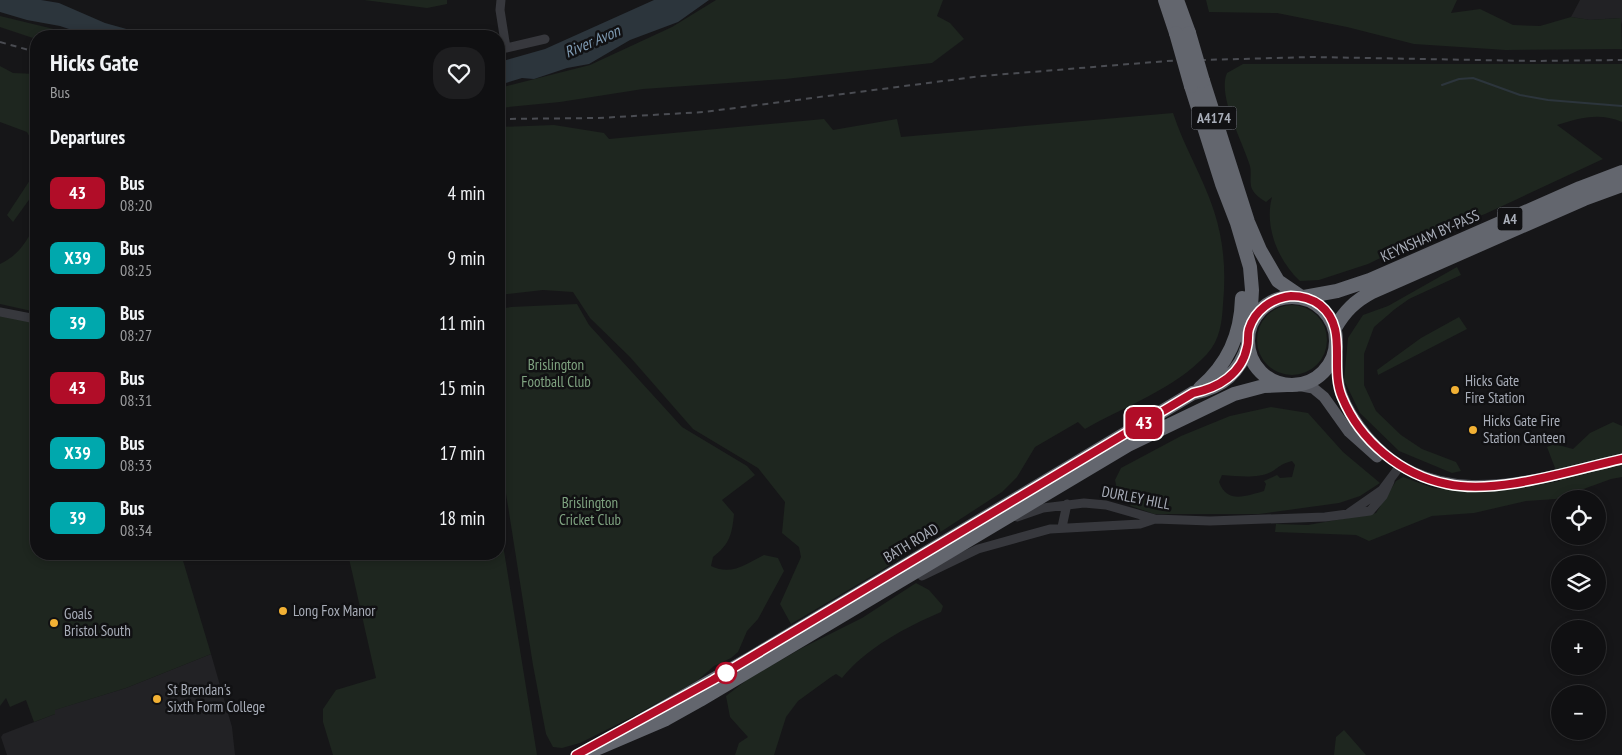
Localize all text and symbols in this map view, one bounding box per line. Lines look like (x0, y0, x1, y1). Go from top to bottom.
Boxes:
water label: River Avon (561, 20, 624, 62)
text: Hicks Gate (50, 47, 139, 78)
button: heart (433, 47, 485, 99)
text: Bus (50, 82, 70, 102)
road number: A4174 (1192, 106, 1236, 130)
text: Departures (50, 125, 125, 149)
text: Bus (120, 171, 144, 195)
text: 43 (69, 181, 86, 204)
text: 4 min (448, 181, 485, 205)
text: 08:20 (120, 195, 152, 215)
street label: KEYNSHAM BY-PASS (1377, 205, 1482, 266)
road number: A4 (1498, 208, 1522, 230)
text: Bus (120, 236, 144, 260)
text: X39 (64, 246, 91, 269)
text: 9 min (448, 246, 485, 270)
text: 08:25 (120, 260, 152, 280)
text: Bus (120, 301, 144, 325)
text: 39 (69, 311, 86, 334)
text: 11 min (439, 311, 485, 335)
text: 08:27 (120, 325, 152, 345)
park label: Brislington Football Club (521, 355, 591, 391)
text: Bus (120, 366, 144, 390)
place label: Hicks Gate Fire Station (1465, 371, 1525, 407)
text: 43 (69, 376, 86, 399)
text: 15 min (439, 376, 485, 400)
marker: Hicks Gate Fire Station (1449, 384, 1461, 396)
text: 08:31 (120, 390, 152, 410)
line badge: 43 (1122, 407, 1166, 439)
text: 43 (1135, 411, 1153, 434)
place label: Hicks Gate Fire Station Canteen (1483, 411, 1565, 447)
marker: Hicks Gate Fire Station Canteen (1467, 424, 1479, 436)
text: Bus (120, 431, 144, 455)
text: X39 (64, 441, 91, 464)
text: 17 min (440, 441, 485, 465)
text: 08:33 (120, 455, 152, 475)
street label: DURLEY HILL (1100, 482, 1173, 514)
map controls (1551, 490, 1606, 740)
button: locate (1551, 490, 1606, 545)
park label: Brislington Cricket Club (559, 493, 621, 529)
text: Bus (120, 496, 144, 520)
text: 39 (69, 506, 86, 529)
text: 18 min (439, 506, 485, 530)
street label: BATH ROAD (880, 519, 942, 566)
text: 08:34 (120, 520, 152, 540)
button: layers (1551, 555, 1606, 610)
place label: Long Fox Manor (293, 601, 376, 620)
place label: Goals Bristol South (64, 604, 131, 640)
marker: Long Fox Manor (277, 605, 289, 617)
marker: Goals Bristol South (48, 617, 60, 629)
button: + (1551, 620, 1606, 675)
unlabelled marker (715, 662, 737, 684)
place label: St Brendan's Sixth Form College (167, 680, 265, 716)
button: − (1551, 685, 1606, 740)
marker: St Brendan's Sixth Form College (151, 693, 163, 705)

